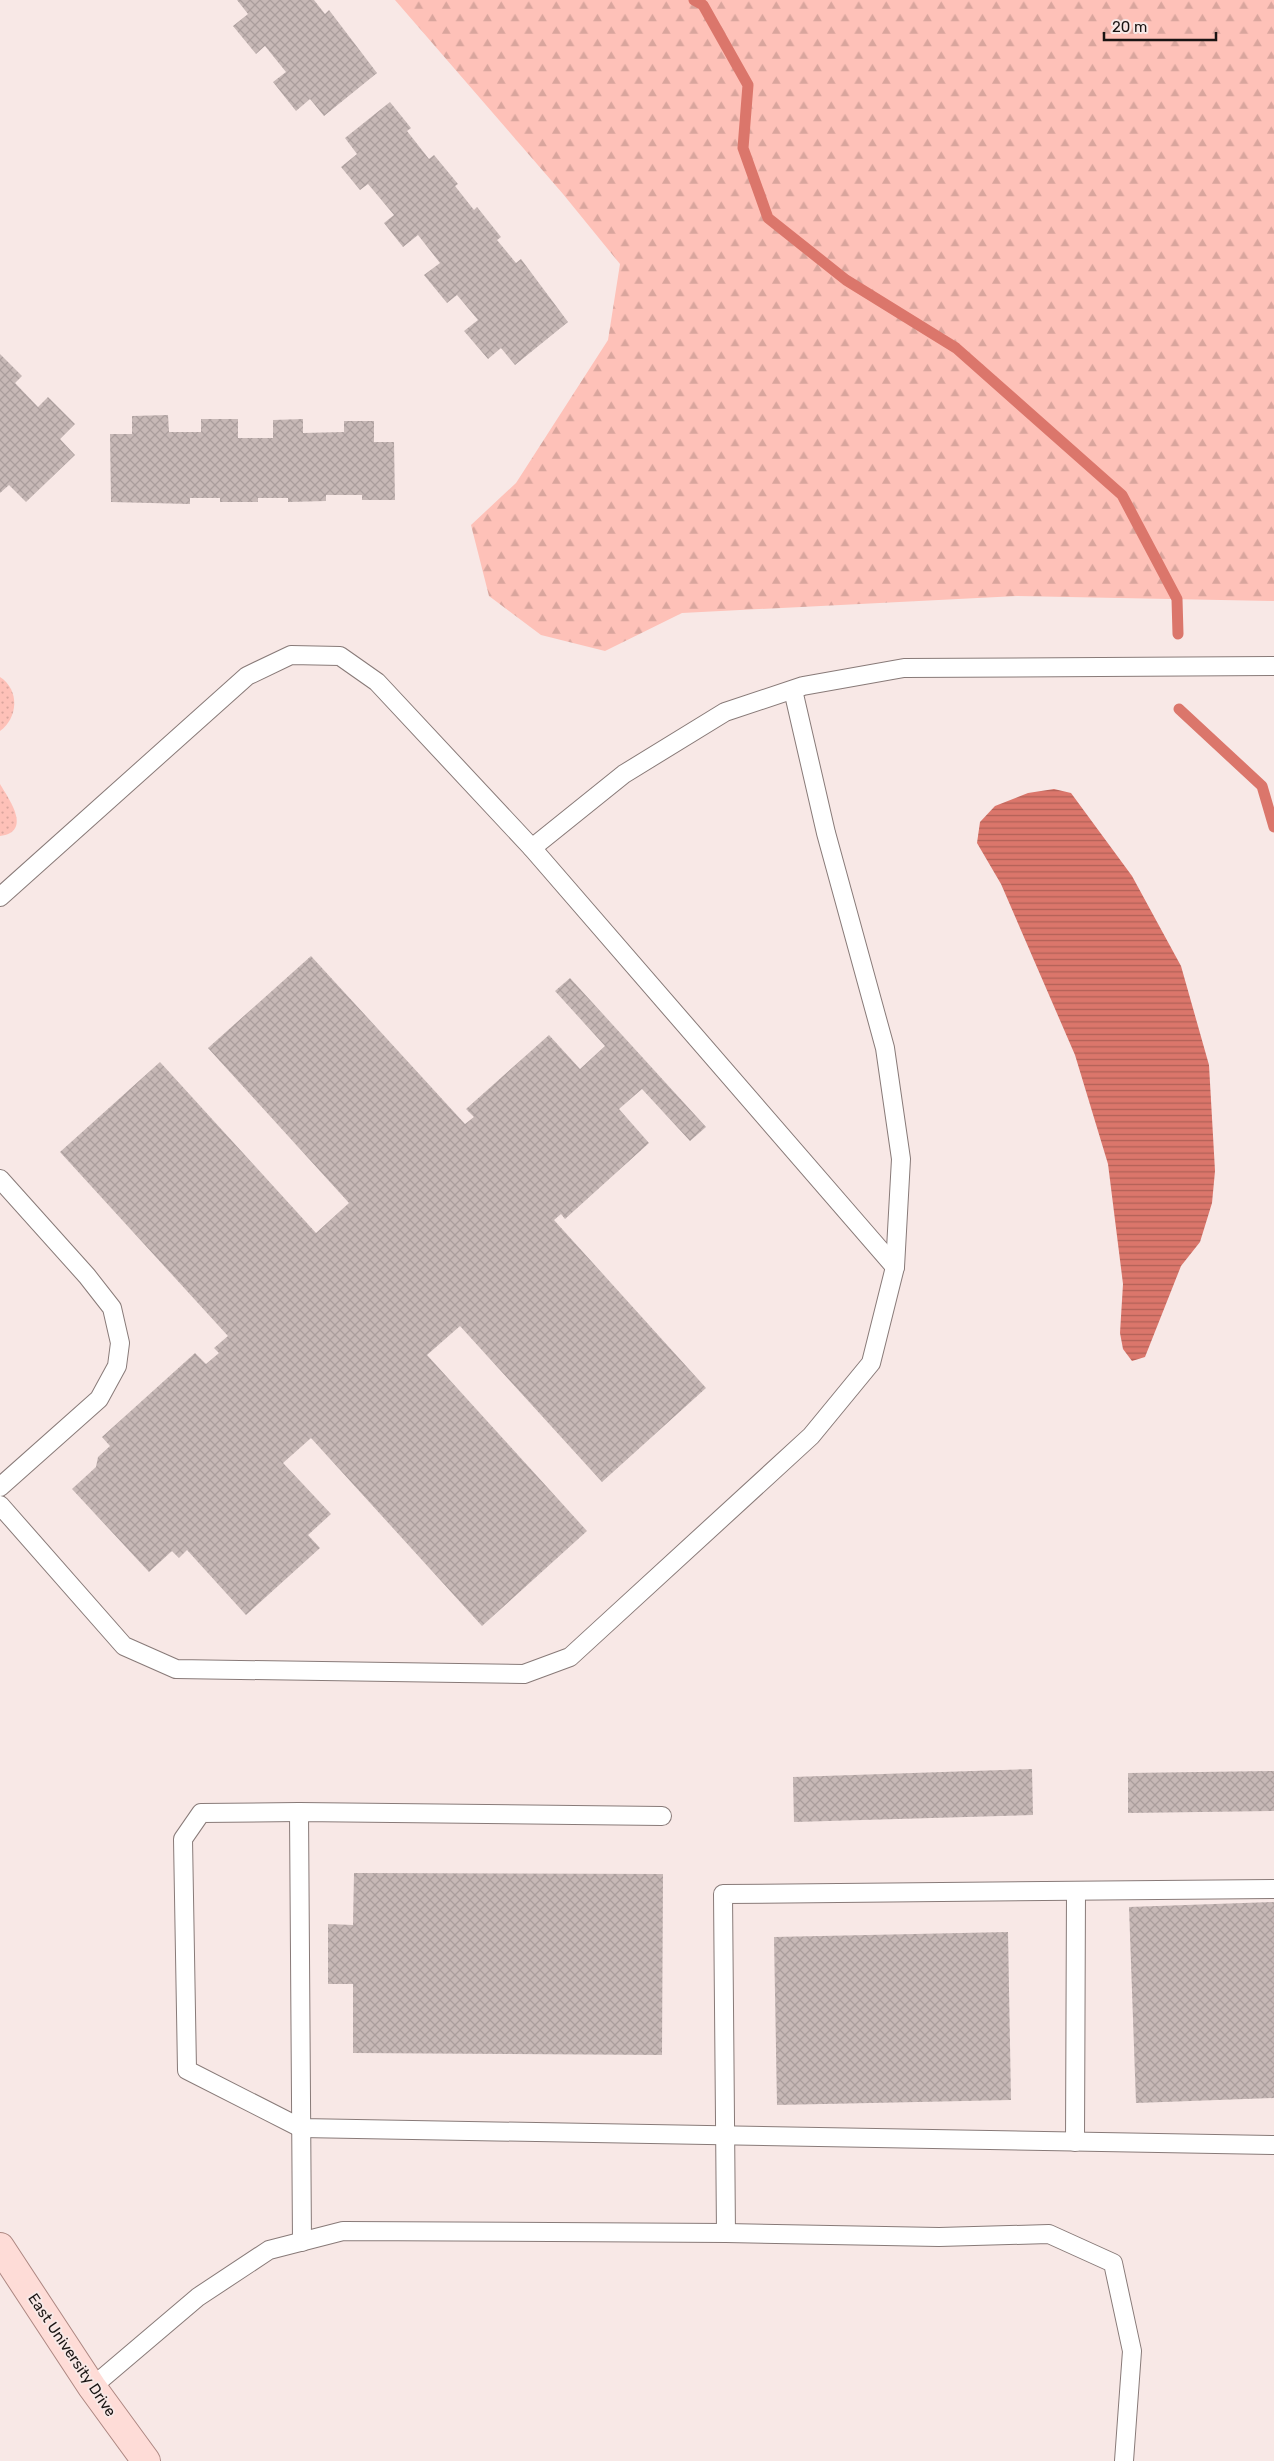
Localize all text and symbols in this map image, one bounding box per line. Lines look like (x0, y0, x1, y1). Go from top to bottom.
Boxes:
scale bar (1104, 10, 1216, 42)
text: 20 m (1112, 18, 1147, 36)
street label: East University Drive (24, 2290, 120, 2420)

